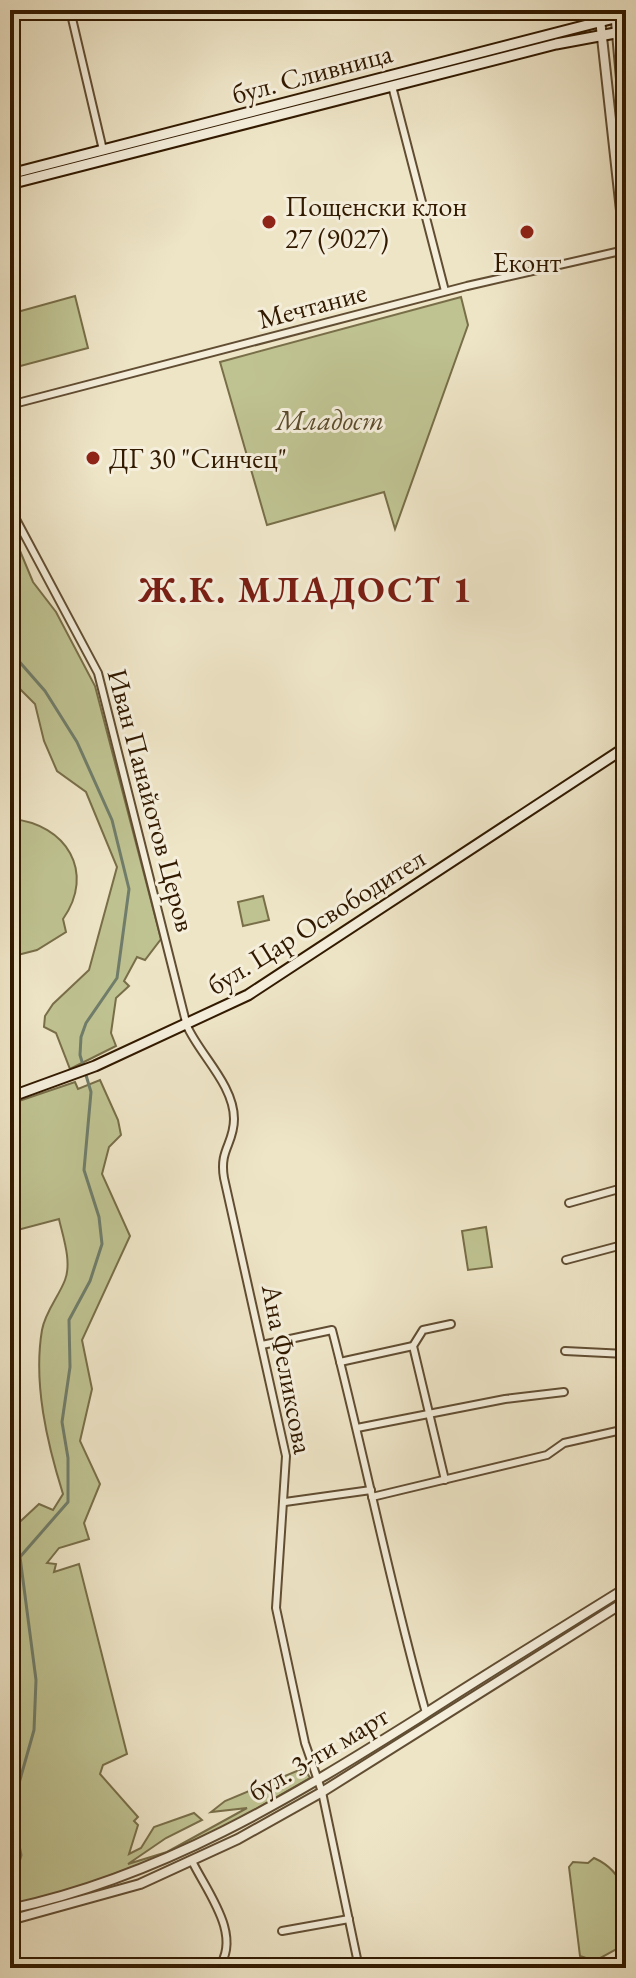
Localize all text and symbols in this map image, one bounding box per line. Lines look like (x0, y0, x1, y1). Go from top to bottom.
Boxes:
street label: бул. Сливница (228, 34, 397, 112)
place label: Пощенски клон 27 (9027) (285, 188, 467, 256)
marker: Пощенски клон 27 (9027) (260, 213, 278, 231)
marker: Еконт (518, 223, 536, 241)
place label: Еконт (493, 244, 562, 280)
street label: Мечтание (254, 273, 370, 337)
park label: Младост (274, 402, 384, 438)
place label: ДГ 30 "Синчец" (109, 440, 287, 476)
marker: ДГ 30 "Синчец" (84, 449, 102, 467)
district label: Ж.К. МЛАДОСТ 1 (138, 566, 473, 613)
street label: Иван Панайотов Церов (100, 665, 204, 935)
street label: бул. Цар Освободител (200, 839, 432, 1003)
street label: Ана Феликсова (254, 1280, 322, 1458)
street label: бул. 3-ти март (241, 1697, 395, 1809)

